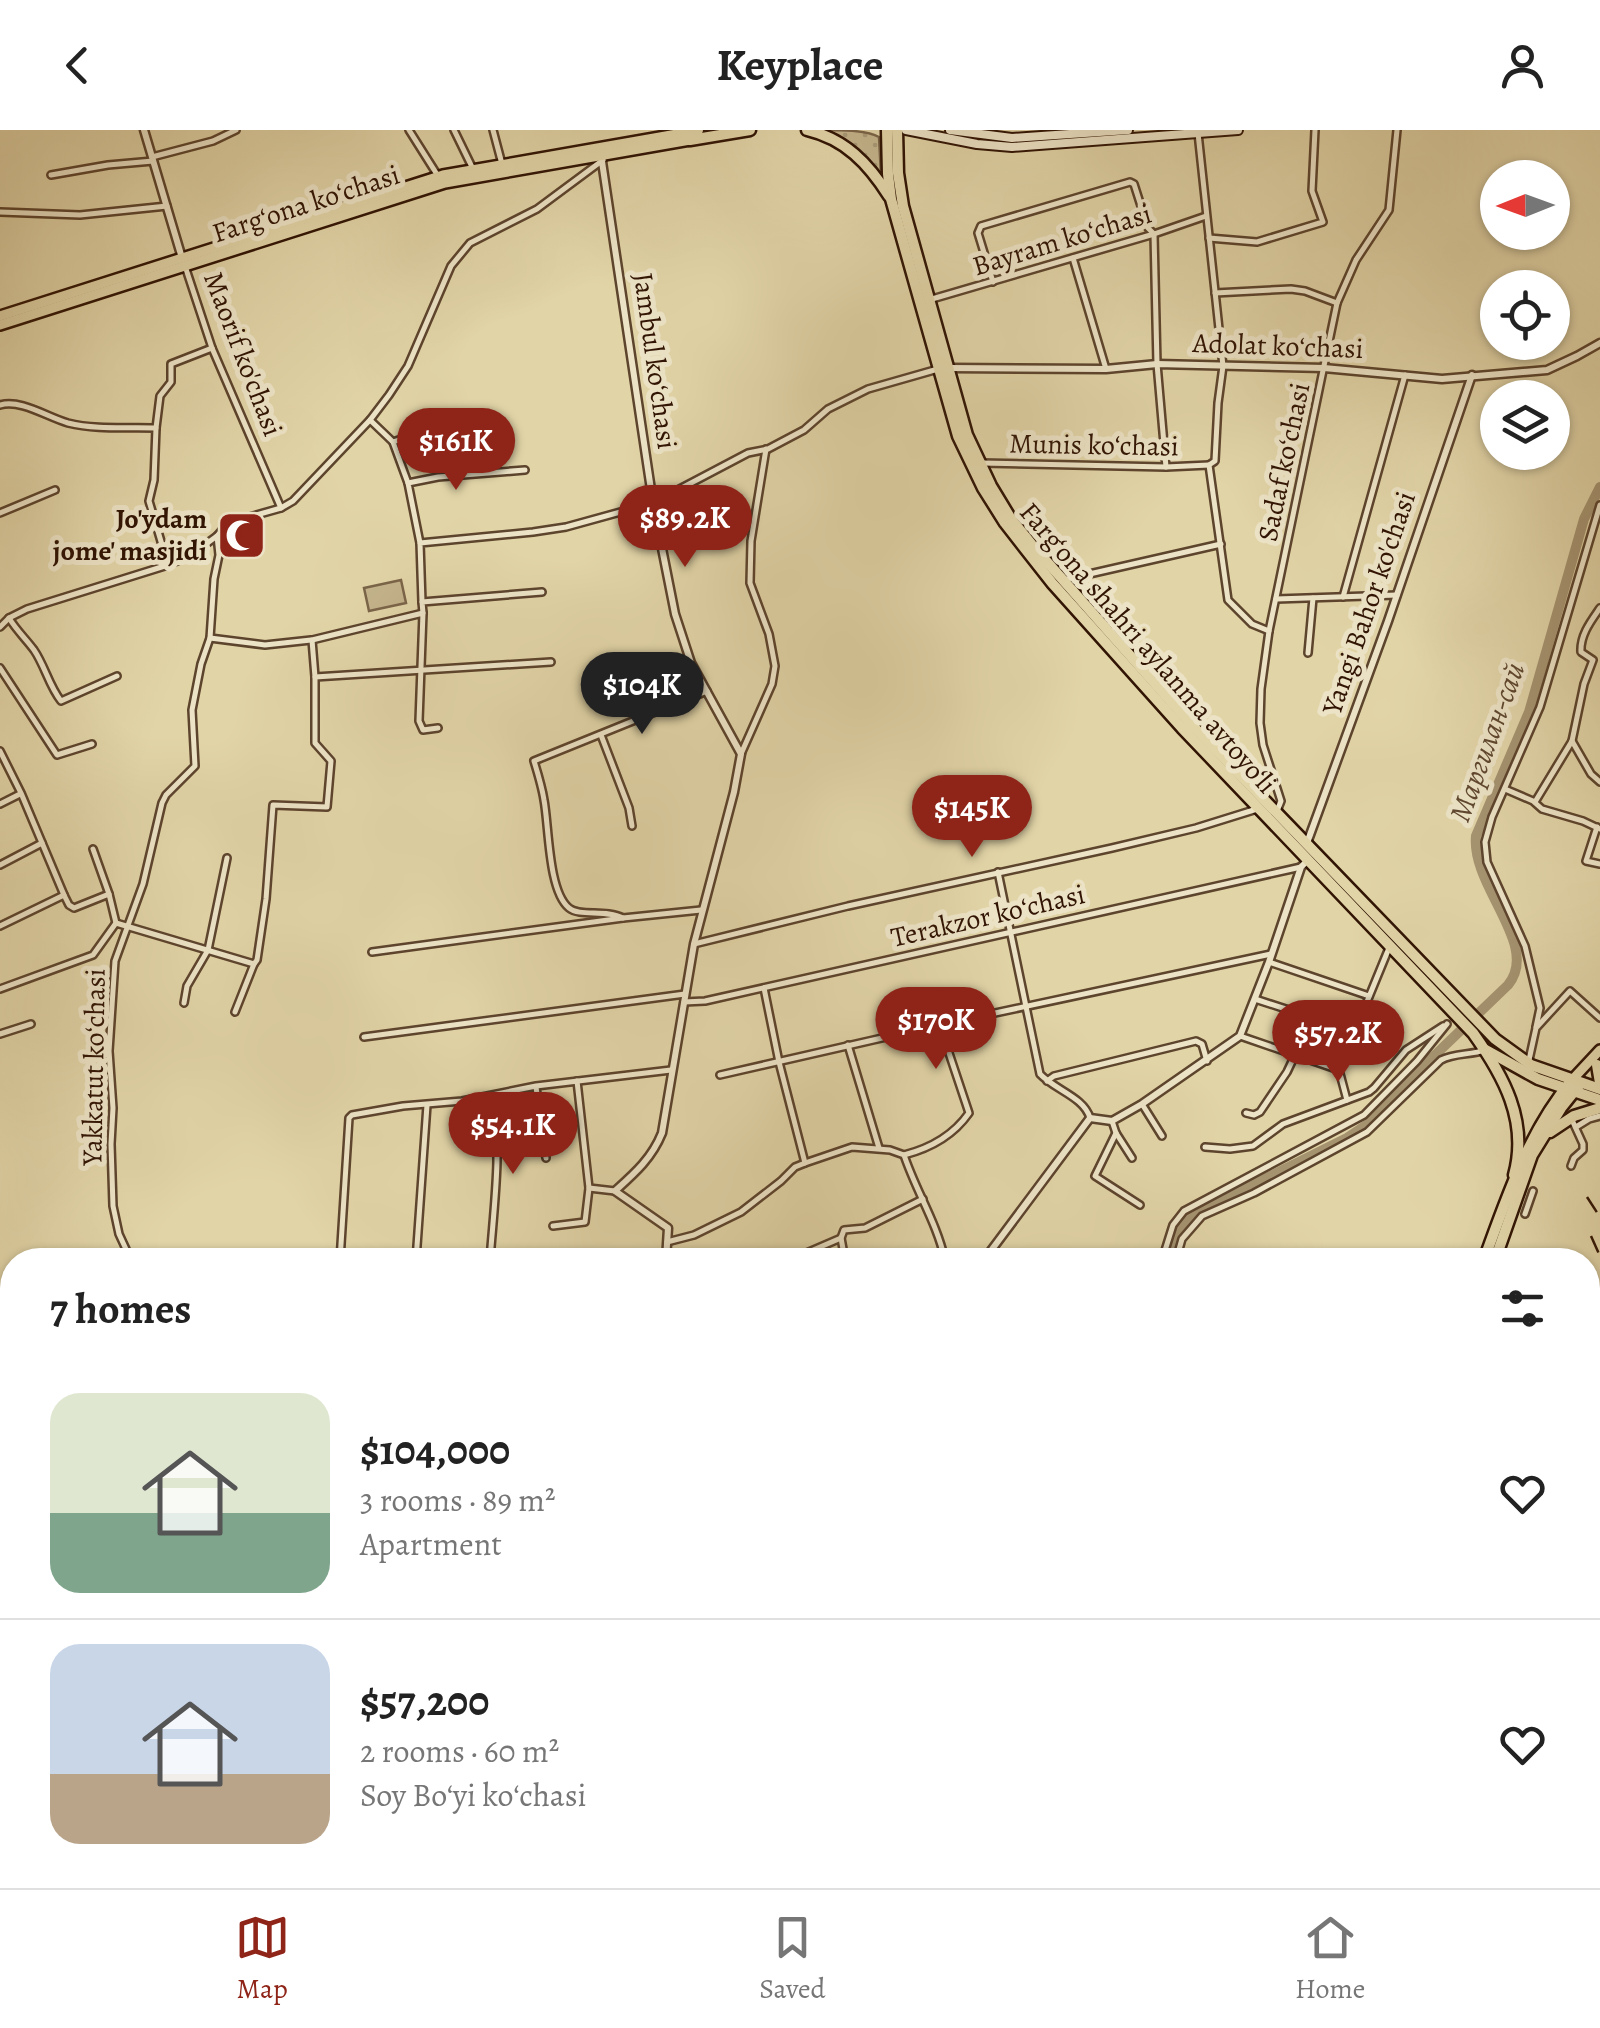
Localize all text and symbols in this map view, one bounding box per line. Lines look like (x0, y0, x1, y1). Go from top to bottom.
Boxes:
text: Keyplace (717, 34, 883, 96)
icon: back (50, 38, 105, 93)
icon: person (1495, 38, 1550, 93)
street label: Fargʻona koʻchasi (207, 156, 405, 252)
north arrow (1480, 160, 1570, 250)
map controls (1480, 160, 1570, 470)
street label: Bayram koʻchasi (968, 195, 1156, 285)
street label: Maorif ko'chasi (194, 266, 292, 442)
street label: Jambul koʻchasi (624, 270, 686, 452)
button: locate (1480, 270, 1570, 360)
street label: Adolat koʻchasi (1191, 324, 1364, 368)
street label: Sadaf koʻchasi (1249, 379, 1319, 545)
button: layers (1480, 380, 1570, 470)
pin: $161K (386, 408, 526, 493)
text: $161K (419, 418, 493, 462)
street label: Munis koʻchasi (1009, 425, 1179, 465)
pin: $89.2K (604, 485, 766, 570)
street label: Yangi Bahor ko'chasi (1313, 486, 1425, 721)
street label: Farg‘ona shahri aylanma avtoyo‘li (1011, 494, 1285, 802)
text: $89.2K (640, 495, 730, 539)
place label: Jo'ydam jome' masjidi (53, 500, 207, 570)
mosque icon: Jo'ydam jome' masjidi (216, 509, 268, 561)
pin: $104K (572, 652, 712, 737)
water label: Маргилан-сай (1440, 657, 1534, 827)
text: $104K (603, 662, 681, 706)
pin: $145K (902, 775, 1042, 860)
text: $145K (934, 785, 1010, 829)
street label: Terakzor koʻchasi (887, 875, 1089, 957)
street label: Yakkatut koʻchasi (73, 968, 115, 1167)
pin: $170K (866, 987, 1006, 1072)
text: $170K (897, 997, 975, 1041)
pin: $57.2K (1257, 1000, 1419, 1085)
text: $57.2K (1294, 1010, 1382, 1054)
pin: $54.1K (432, 1092, 594, 1177)
text: $54.1K (471, 1102, 555, 1146)
text: 7 homes (50, 1280, 191, 1337)
icon: filters (1495, 1281, 1550, 1336)
text: $104,000 (360, 1421, 510, 1478)
icon: home (130, 1433, 250, 1553)
icon: heart (1495, 1466, 1550, 1521)
text: 3 rooms · 89 m² (360, 1478, 556, 1522)
text: Apartment (360, 1522, 502, 1566)
text: $57,200 (360, 1672, 489, 1729)
icon: home (130, 1684, 250, 1804)
icon: heart (1495, 1717, 1550, 1772)
text: 2 rooms · 60 m² (360, 1729, 559, 1773)
text: Soy Boʻyi koʻchasi (360, 1773, 587, 1817)
tab: Map (235, 1910, 290, 2008)
tab: Saved (759, 1910, 826, 2008)
tab: Home (1295, 1910, 1365, 2008)

